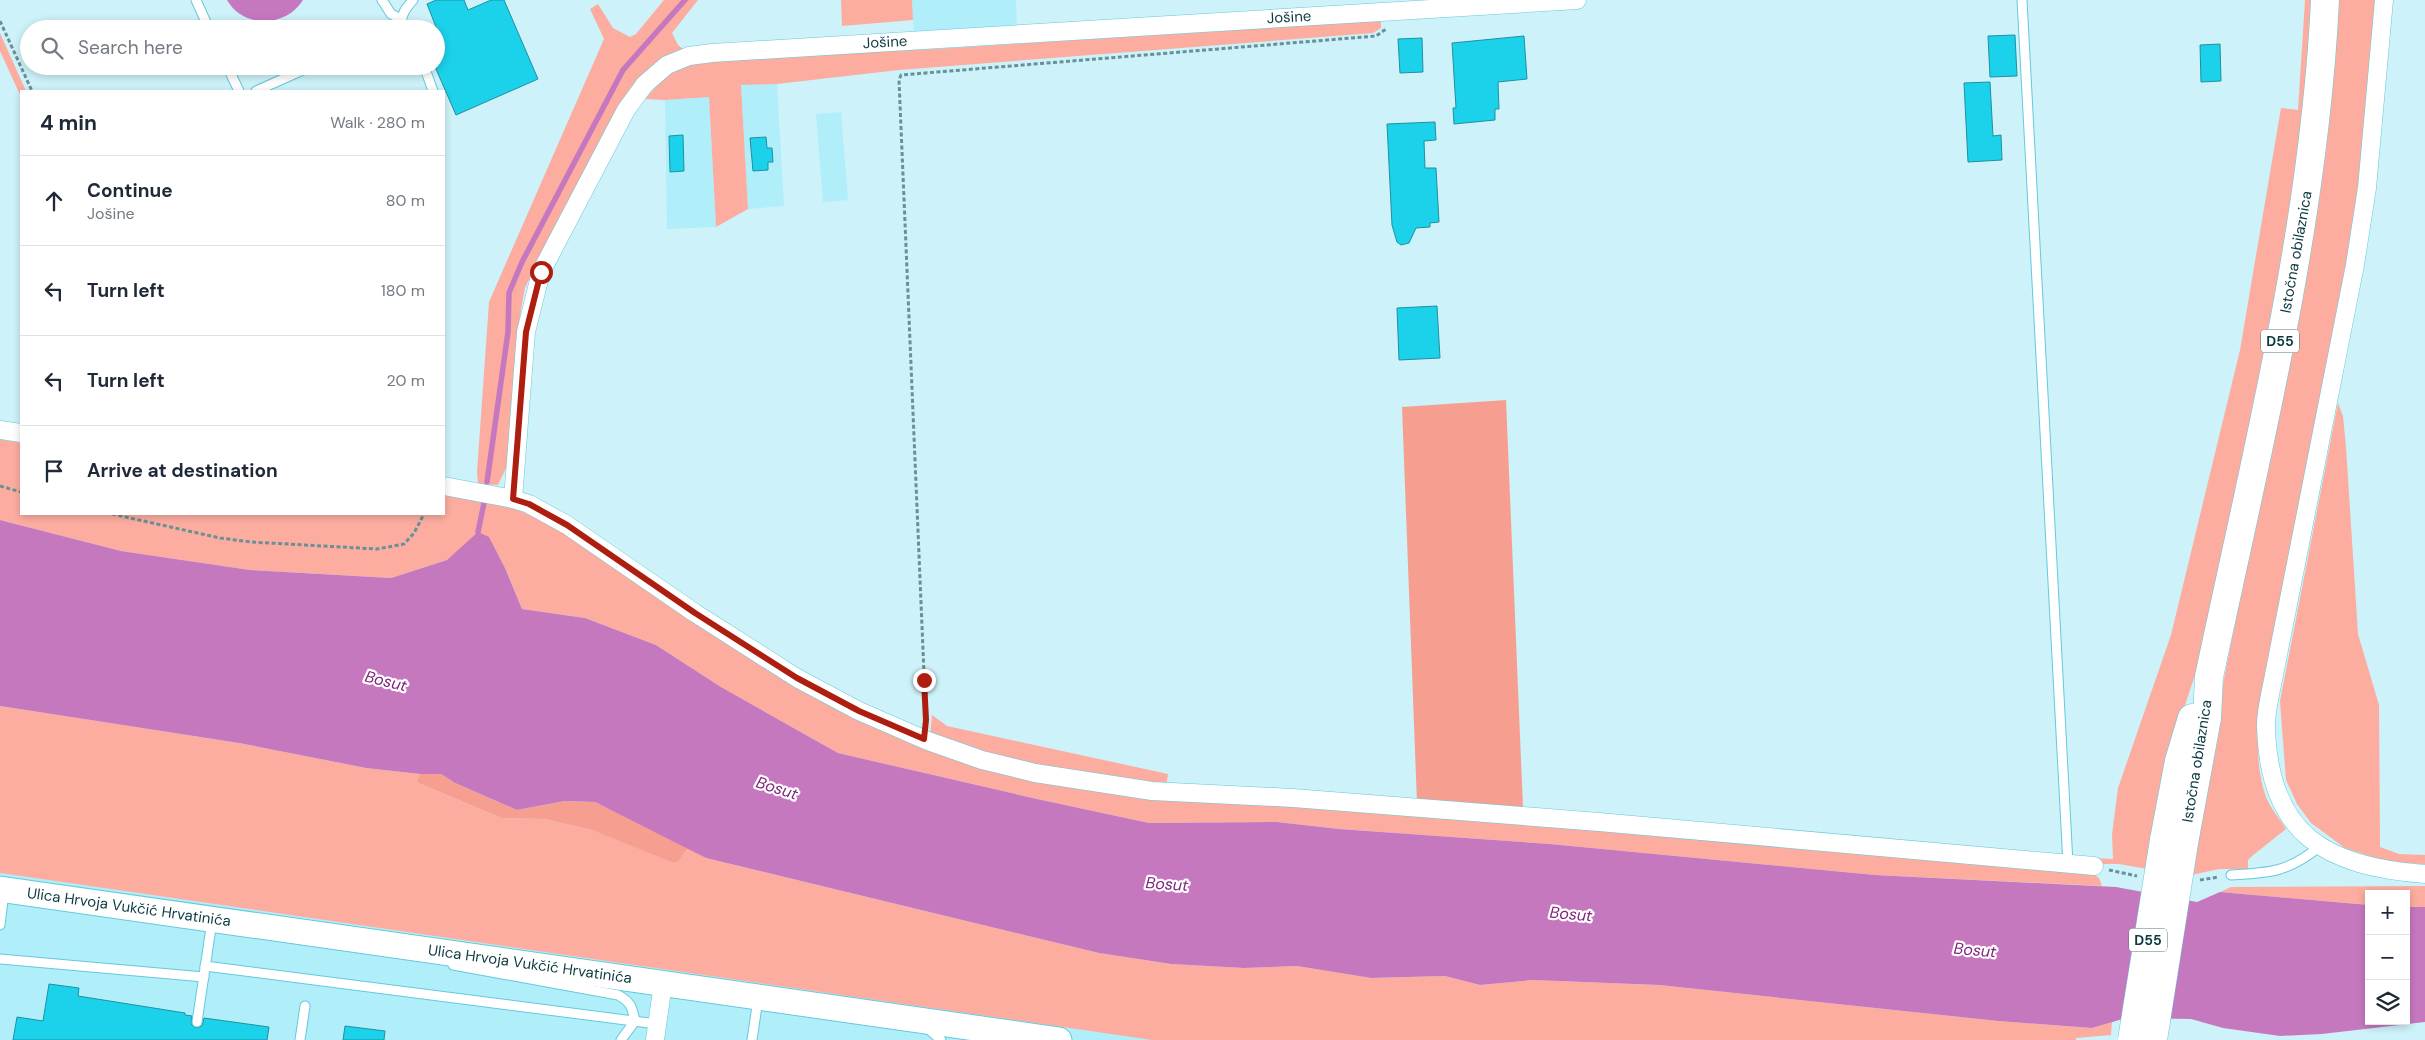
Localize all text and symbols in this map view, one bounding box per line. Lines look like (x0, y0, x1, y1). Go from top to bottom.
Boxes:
street label: Jošine (1266, 6, 1312, 28)
search box (20, 20, 445, 75)
street label: Jošine (862, 31, 908, 53)
icon: search (38, 34, 66, 62)
text: Search here (78, 35, 183, 60)
text: 4 min (40, 109, 97, 137)
text: Walk · 280 m (330, 112, 425, 133)
text: Continue (87, 178, 173, 203)
icon: ahead (40, 187, 68, 215)
street label: Istočna obilaznica (2275, 189, 2317, 315)
text: 80 m (386, 190, 425, 211)
text: Jošine (87, 203, 135, 224)
route start (530, 261, 553, 284)
icon: left (40, 277, 68, 305)
text: Turn left (87, 278, 165, 303)
text: 180 m (381, 280, 425, 301)
road number: D55 (2261, 330, 2299, 352)
icon: left (40, 367, 68, 395)
text: Turn left (87, 368, 165, 393)
text: 20 m (386, 370, 425, 391)
icon: arrive (40, 457, 68, 485)
text: Arrive at destination (87, 458, 278, 483)
water label: Bosut (363, 666, 410, 697)
route end (913, 669, 936, 692)
street label: Istočna obilaznica (2177, 698, 2217, 824)
water label: Bosut (753, 771, 801, 805)
water label: Bosut (1145, 872, 1190, 896)
street label: Ulica Hrvoja Vukčić Hrvatinića (26, 883, 232, 931)
map controls (2365, 890, 2410, 1025)
button: + (2365, 890, 2410, 935)
water label: Bosut (1549, 902, 1594, 926)
road number: D55 (2129, 928, 2167, 952)
button: − (2365, 935, 2410, 980)
water label: Bosut (1953, 938, 1998, 962)
street label: Ulica Hrvoja Vukčić Hrvatinića (427, 940, 633, 988)
button: layers (2365, 980, 2410, 1025)

